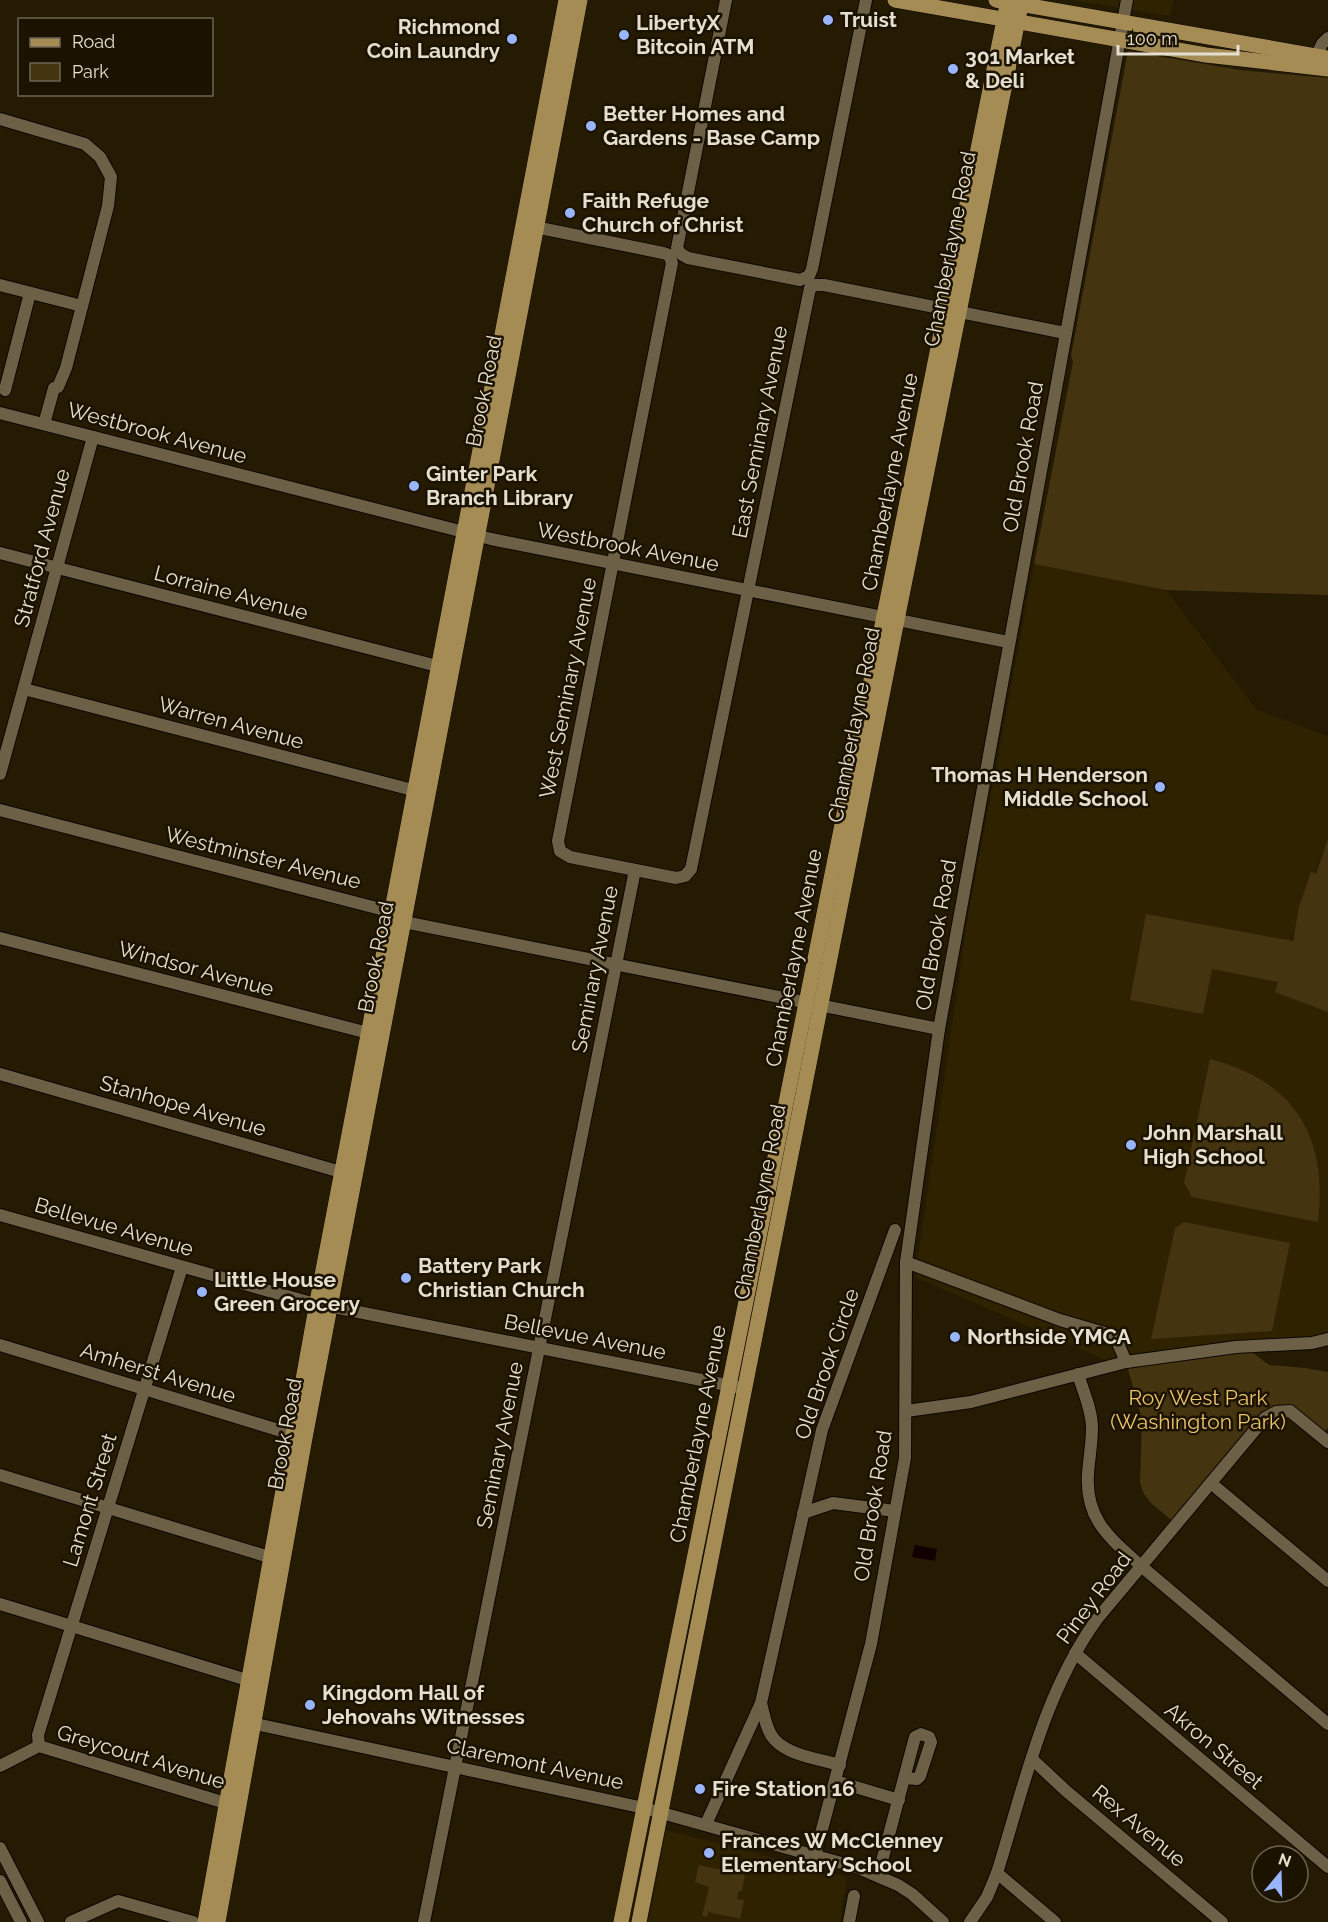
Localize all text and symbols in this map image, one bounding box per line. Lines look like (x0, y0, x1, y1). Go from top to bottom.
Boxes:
place label: Truist (840, 7, 897, 32)
place label: LibertyX Bitcoin ATM (636, 10, 754, 59)
marker: Truist (821, 13, 835, 27)
place label: Richmond Coin Laundry (367, 14, 500, 63)
legend (18, 18, 213, 96)
scale bar (1118, 18, 1238, 56)
marker: LibertyX Bitcoin ATM (617, 28, 631, 42)
text: 100 m (1127, 28, 1178, 49)
text: Road (72, 31, 115, 52)
marker: Richmond Coin Laundry (505, 32, 519, 46)
place label: 301 Market & Deli (965, 44, 1075, 93)
text: Park (72, 61, 109, 82)
marker: 301 Market & Deli (946, 62, 960, 76)
place label: Better Homes and Gardens - Base Camp (603, 101, 820, 150)
marker: Better Homes and Gardens - Base Camp (584, 119, 598, 133)
street label: Chamberlayne Road (918, 149, 981, 349)
place label: Faith Refuge Church of Christ (582, 188, 744, 237)
marker: Faith Refuge Church of Christ (563, 206, 577, 220)
street label: East Seminary Avenue (727, 324, 792, 540)
street label: Brook Road (460, 333, 507, 449)
street label: Chamberlayne Avenue (856, 371, 923, 593)
street label: Old Brook Road (997, 380, 1048, 534)
street label: Westbrook Avenue (65, 397, 250, 468)
place label: Ginter Park Branch Library (426, 461, 574, 510)
street label: Stratford Avenue (8, 466, 75, 630)
marker: Ginter Park Branch Library (407, 479, 421, 493)
street label: Westbrook Avenue (535, 517, 721, 576)
street label: Lorraine Avenue (151, 560, 311, 625)
street label: West Seminary Avenue (534, 575, 601, 801)
street label: Chamberlayne Road (822, 625, 885, 825)
street label: Warren Avenue (156, 691, 307, 754)
place label: Thomas H Henderson Middle School (931, 762, 1148, 811)
marker: Thomas H Henderson Middle School (1153, 780, 1167, 794)
street label: Westminster Avenue (163, 821, 364, 894)
street label: Chamberlayne Avenue (760, 847, 827, 1069)
street label: Old Brook Road (910, 858, 961, 1012)
street label: Seminary Avenue (566, 883, 623, 1054)
street label: Brook Road (352, 899, 399, 1015)
street label: Windsor Avenue (116, 936, 277, 1001)
street label: Stanhope Avenue (97, 1070, 269, 1141)
street label: Chamberlayne Road (728, 1102, 791, 1302)
place label: John Marshall High School (1143, 1120, 1283, 1169)
marker: John Marshall High School (1124, 1138, 1138, 1152)
street label: Bellevue Avenue (32, 1192, 196, 1261)
place label: Battery Park Christian Church (418, 1253, 585, 1302)
place label: Little House Green Grocery (214, 1267, 360, 1316)
marker: Battery Park Christian Church (399, 1271, 413, 1285)
marker: Little House Green Grocery (195, 1285, 209, 1299)
street label: Old Brook Circle (789, 1285, 864, 1443)
street label: Bellevue Avenue (502, 1309, 668, 1364)
street label: Chamberlayne Avenue (664, 1323, 731, 1545)
place label: Northside YMCA (967, 1324, 1132, 1349)
marker: Northside YMCA (948, 1330, 962, 1344)
street label: Amherst Avenue (78, 1337, 239, 1408)
street label: Seminary Avenue (471, 1359, 528, 1530)
street label: Brook Road (262, 1376, 307, 1492)
park label: Roy West Park (Washington Park) (1110, 1385, 1286, 1434)
street label: Old Brook Road (848, 1429, 897, 1583)
street label: Lamont Street (57, 1430, 122, 1570)
street label: Piney Road (1051, 1547, 1136, 1649)
place label: Kingdom Hall of Jehovahs Witnesses (322, 1680, 525, 1729)
street label: Akron Street (1160, 1697, 1269, 1794)
marker: Kingdom Hall of Jehovahs Witnesses (303, 1698, 317, 1712)
street label: Greycourt Avenue (54, 1719, 228, 1794)
street label: Claremont Avenue (444, 1733, 626, 1794)
place label: Fire Station 16 (712, 1776, 855, 1801)
street label: Rex Avenue (1088, 1779, 1191, 1872)
marker: Fire Station 16 (693, 1782, 707, 1796)
place label: Frances W McClenney Elementary School (721, 1828, 944, 1877)
north arrow (1250, 1844, 1310, 1904)
marker: Frances W McClenney Elementary School (702, 1846, 716, 1860)
text: N (1276, 1849, 1294, 1871)

